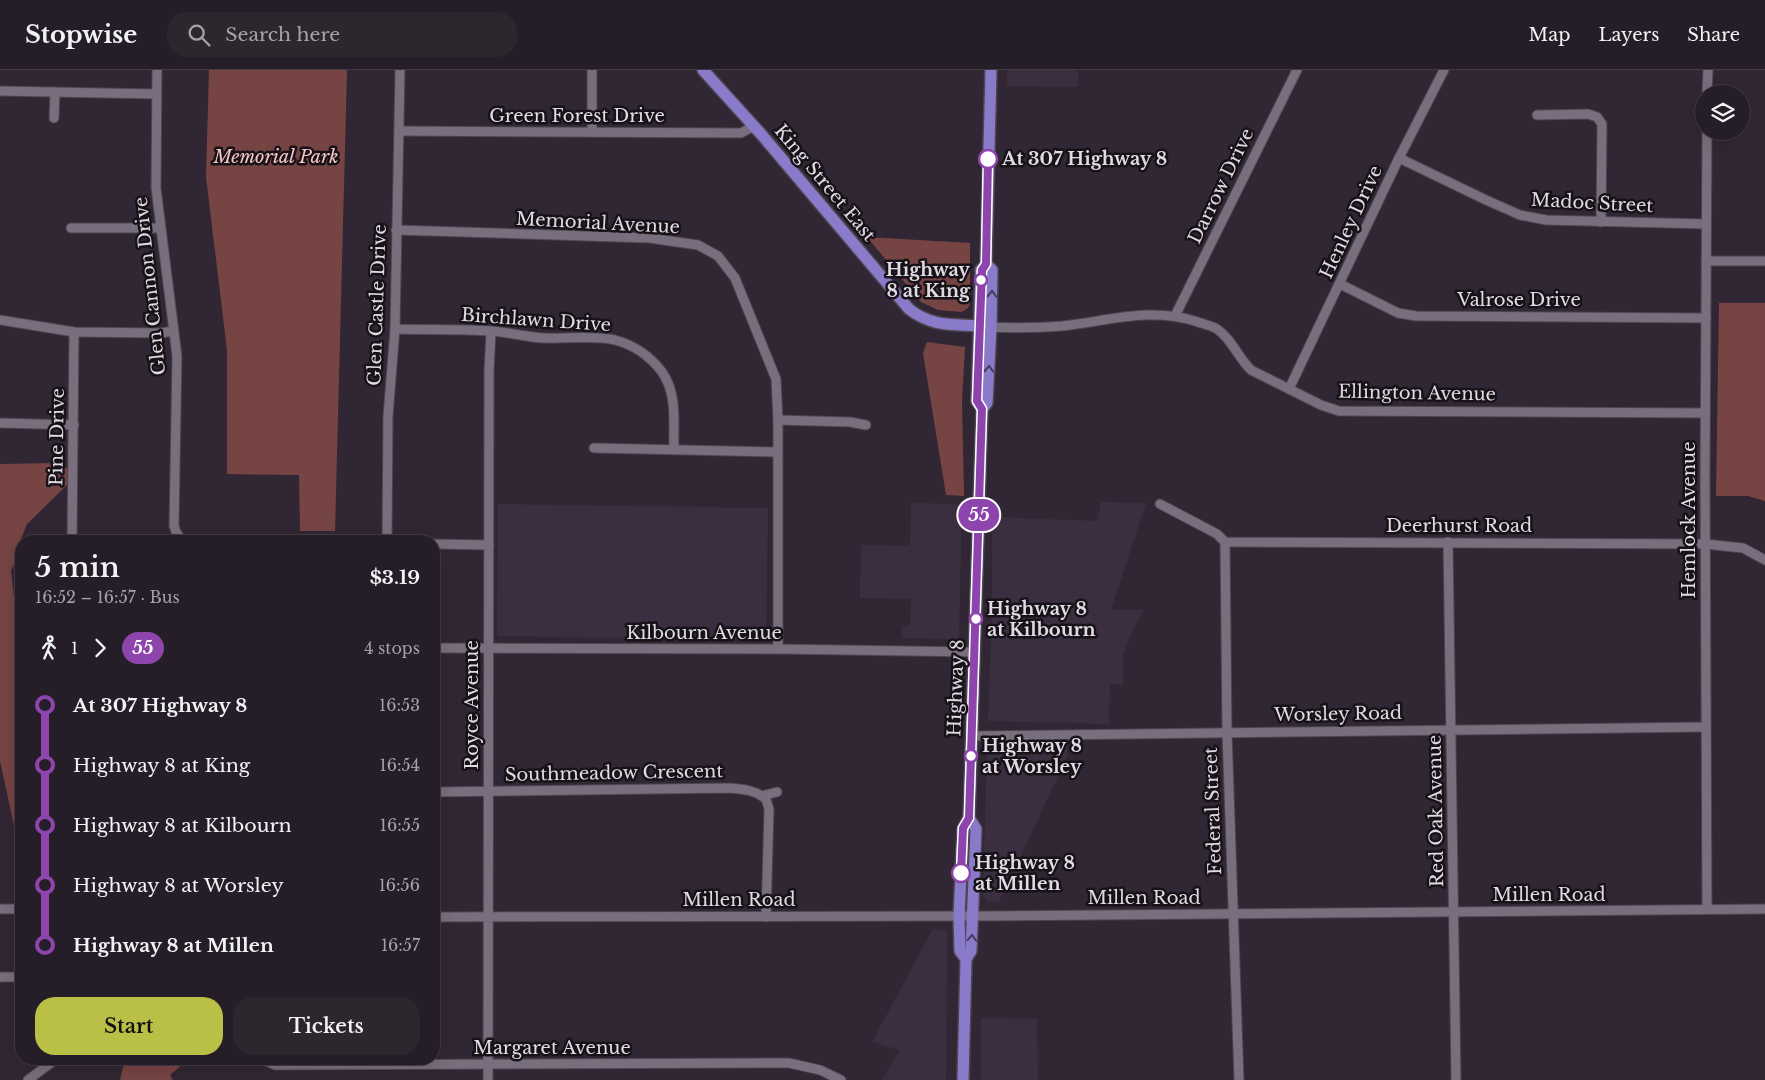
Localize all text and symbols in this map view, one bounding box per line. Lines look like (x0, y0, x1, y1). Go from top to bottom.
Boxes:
search box (167, 12, 517, 57)
text: Stopwise (25, 20, 137, 49)
icon: search (185, 21, 213, 49)
text: Search here (225, 23, 340, 46)
text: Map (1529, 24, 1570, 46)
text: Layers (1598, 24, 1659, 46)
text: Share (1687, 24, 1740, 46)
map controls (1695, 85, 1750, 140)
button: layers (1695, 85, 1750, 140)
street label: Green Forest Drive (489, 105, 665, 127)
street label: King Street East (770, 120, 880, 246)
street label: Darrow Drive (1184, 125, 1258, 247)
park label: Memorial Park (213, 146, 338, 168)
place label: At 307 Highway 8 (1001, 148, 1167, 170)
marker: At 307 Highway 8 (978, 149, 998, 169)
street label: Henley Drive (1315, 162, 1387, 282)
street label: Madoc Street (1530, 189, 1654, 217)
street label: Glen Cannon Drive (130, 196, 170, 376)
street label: Memorial Avenue (515, 208, 681, 238)
street label: Glen Castle Drive (363, 224, 391, 386)
place label: Highway 8 at King (886, 259, 971, 302)
marker: Highway 8 at King (974, 273, 988, 287)
street label: Valrose Drive (1456, 289, 1581, 311)
one-way arrow (987, 290, 997, 298)
street label: Birchlawn Drive (460, 304, 612, 336)
one-way arrow (984, 365, 995, 373)
street label: Ellington Avenue (1338, 381, 1496, 405)
street label: Pine Drive (45, 388, 69, 486)
street label: Hemlock Avenue (1678, 442, 1700, 598)
line badge: 55 (956, 499, 1002, 531)
text: 55 (968, 504, 990, 526)
street label: Deerhurst Road (1386, 515, 1532, 537)
text: 5 min (35, 550, 120, 585)
text: $3.19 (370, 566, 420, 589)
text: 16:52 – 16:57 · Bus (35, 587, 180, 607)
place label: Highway 8 at Kilbourn (987, 598, 1096, 641)
marker: Highway 8 at Kilbourn (969, 612, 983, 626)
street label: Kilbourn Avenue (626, 622, 782, 644)
icon: walk (35, 634, 63, 662)
icon: forward (86, 634, 114, 662)
text: 55 (132, 637, 154, 659)
text: 1 (71, 638, 78, 658)
text: 4 stops (364, 638, 420, 658)
street label: Highway 8 (943, 639, 969, 737)
street label: Royce Avenue (461, 640, 483, 770)
text: At 307 Highway 8 (73, 694, 247, 717)
text: 16:53 (379, 695, 420, 715)
street label: Worsley Road (1273, 702, 1402, 726)
place label: Highway 8 at Worsley (982, 735, 1082, 778)
street label: Red Oak Avenue (1424, 735, 1448, 887)
street label: Federal Street (1200, 747, 1226, 875)
marker: Highway 8 at Worsley (964, 749, 978, 763)
text: Highway 8 at King (73, 754, 250, 777)
text: 16:54 (380, 755, 420, 775)
street label: Southmeadow Crescent (505, 760, 723, 786)
text: Highway 8 at Kilbourn (73, 814, 292, 837)
text: 16:55 (380, 815, 420, 835)
place label: Highway 8 at Millen (975, 852, 1075, 895)
marker: Highway 8 at Millen (951, 863, 971, 883)
text: Highway 8 at Worsley (73, 874, 284, 897)
text: 16:56 (379, 875, 420, 895)
street label: Millen Road (1492, 884, 1606, 906)
street label: Millen Road (1087, 887, 1201, 909)
street label: Millen Road (682, 889, 796, 911)
text: Highway 8 at Millen (73, 934, 274, 957)
one-way arrow (966, 934, 977, 942)
text: 16:57 (381, 935, 420, 955)
button: Start (35, 997, 223, 1055)
button: Tickets (233, 997, 420, 1055)
street label: Margaret Avenue (473, 1037, 631, 1059)

